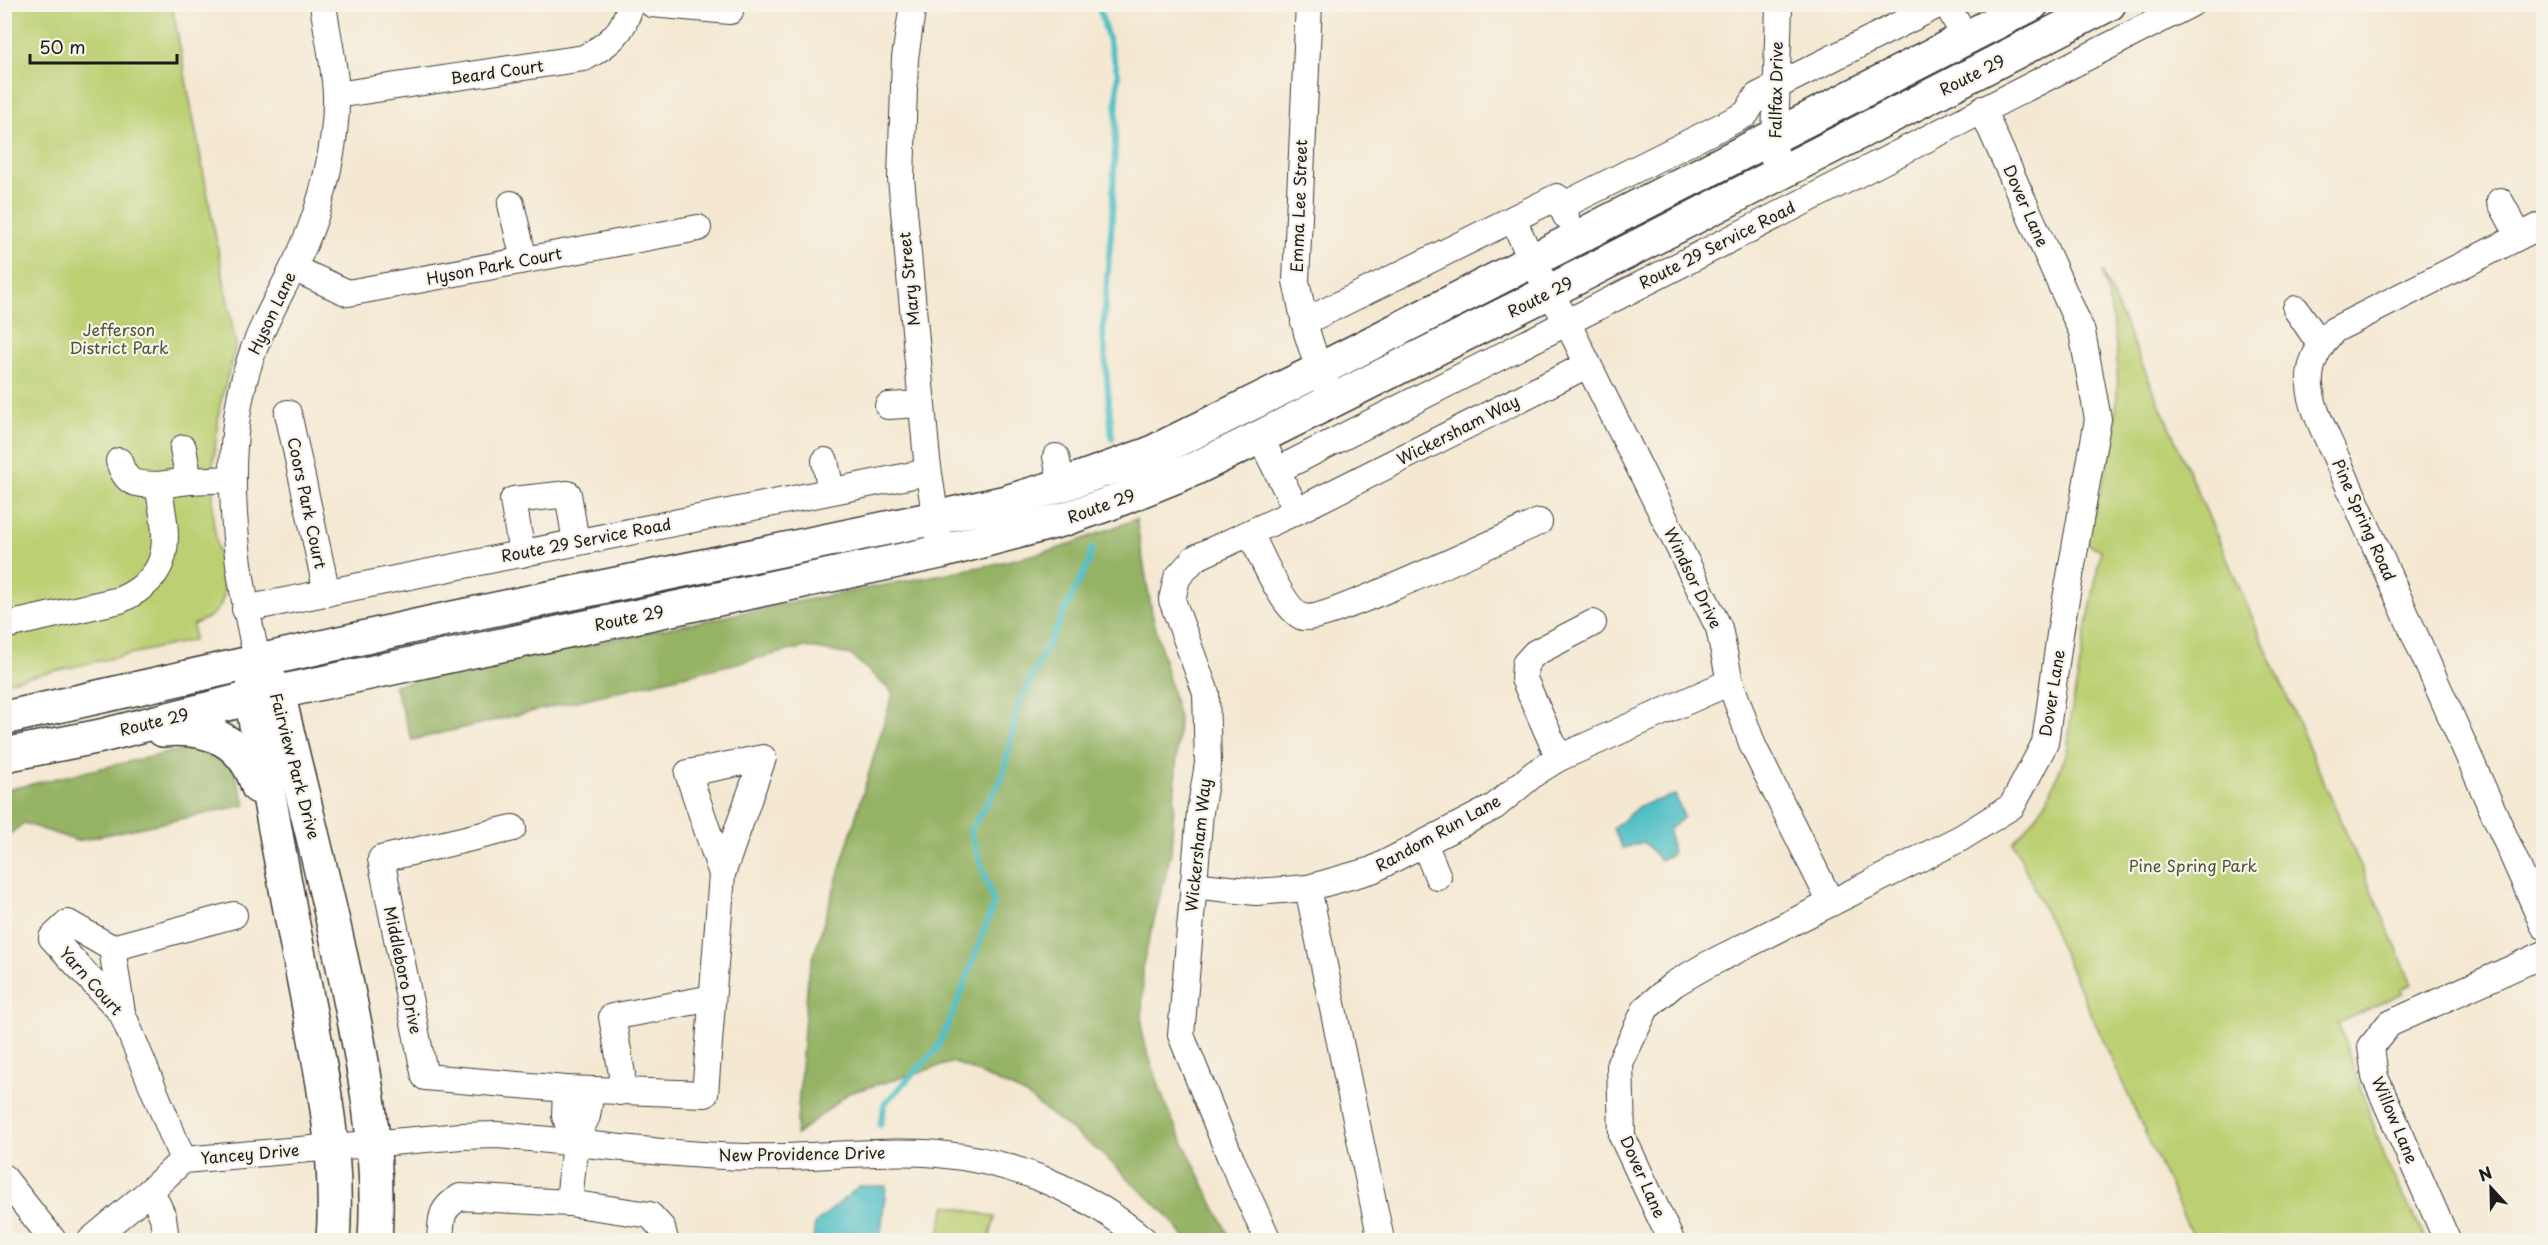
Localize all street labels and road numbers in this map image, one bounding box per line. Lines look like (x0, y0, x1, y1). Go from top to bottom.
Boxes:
street label: Fallfax Drive (1762, 41, 1788, 139)
street label: Route 29 (1935, 47, 2008, 101)
street label: Beard Court (449, 53, 545, 89)
street label: Emma Lee Street (1284, 139, 1312, 273)
street label: Dover Lane (1998, 161, 2056, 251)
street label: Route 29 Service Road (1634, 194, 1799, 294)
street label: Mary Street (891, 231, 925, 327)
street label: Hyson Park Court (424, 240, 564, 290)
street label: Hyson Lane (241, 267, 301, 358)
street label: Route 29 (1503, 269, 1576, 323)
street label: Wickersham Way (1392, 388, 1523, 470)
street label: Coors Park Court (282, 435, 334, 571)
street label: Pine Spring Road (2327, 455, 2403, 584)
street label: Route 29 (1063, 482, 1138, 528)
street label: Route 29 Service Road (499, 511, 673, 567)
street label: Windsor Drive (1659, 523, 1729, 632)
street label: Route 29 (592, 598, 666, 636)
street label: Dover Lane (2032, 648, 2070, 738)
street label: Fairview Park Drive (265, 690, 327, 842)
street label: Route 29 (117, 701, 191, 741)
street label: Wickersham Way (1178, 777, 1216, 913)
street label: Random Run Lane (1370, 788, 1505, 877)
street label: Middleboro Drive (379, 904, 429, 1036)
street label: Yarn Court (54, 941, 129, 1020)
street label: Willow Lane (2367, 1072, 2425, 1167)
street label: Dover Lane (1615, 1132, 1673, 1222)
street label: Yancey Drive (200, 1137, 300, 1169)
street label: New Providence Drive (718, 1140, 886, 1166)

